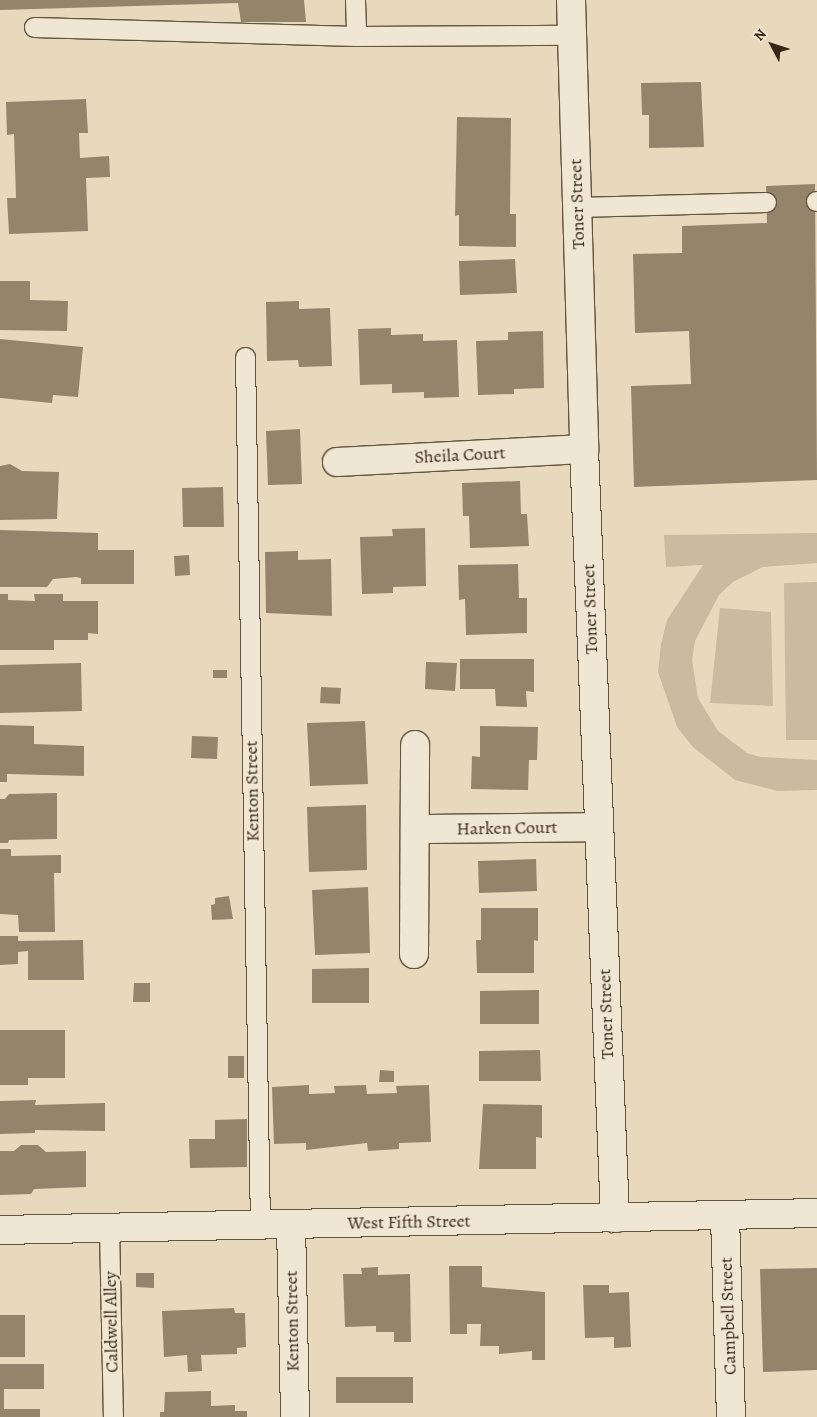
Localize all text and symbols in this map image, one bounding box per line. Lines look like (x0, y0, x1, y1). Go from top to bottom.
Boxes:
north arrow (747, 20, 797, 70)
text: N (750, 25, 771, 45)
street label: Toner Street (565, 158, 589, 250)
street label: Sheila Court (414, 442, 506, 468)
street label: Toner Street (578, 563, 602, 655)
street label: Kenton Street (240, 740, 264, 842)
street label: Harken Court (456, 816, 558, 840)
street label: Toner Street (594, 968, 618, 1060)
street label: West Fifth Street (347, 1210, 471, 1234)
street label: Campbell Street (715, 1257, 741, 1375)
street label: Kenton Street (280, 1270, 304, 1372)
street label: Caldwell Alley (99, 1271, 123, 1373)

